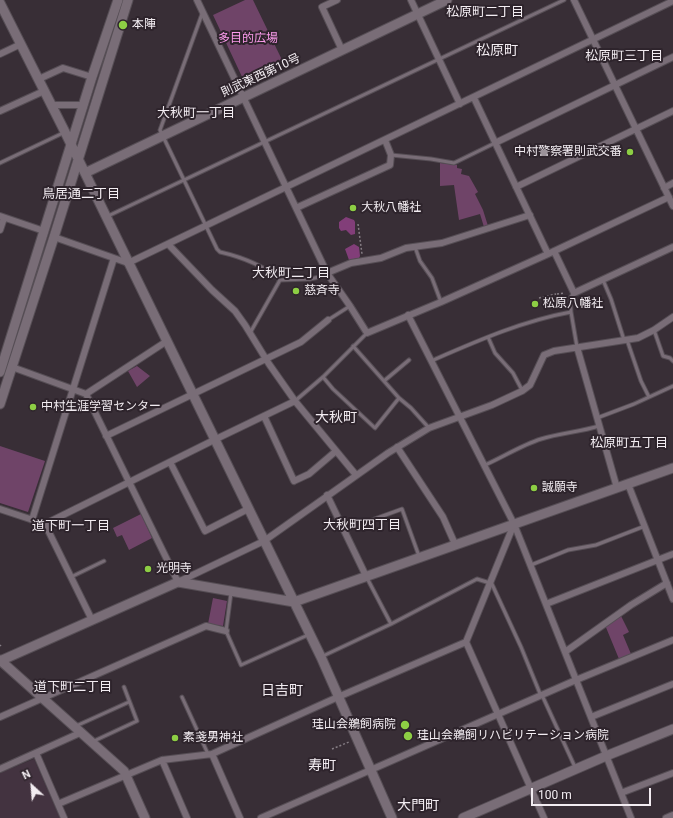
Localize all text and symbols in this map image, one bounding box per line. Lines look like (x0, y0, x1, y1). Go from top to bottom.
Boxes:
district label: 松原町二丁目 (446, 5, 524, 21)
place label: 本陣 (132, 18, 156, 32)
marker: 本陣 (117, 19, 129, 31)
park label: 多目的広場 (218, 32, 278, 46)
district label: 松原町 (476, 43, 518, 59)
district label: 松原町三丁目 (585, 49, 663, 65)
street label: 則武東西第10号 (219, 51, 303, 101)
district label: 大秋町一丁目 (157, 106, 235, 122)
place label: 中村警察署則武交番 (514, 145, 622, 159)
marker: 中村警察署則武交番 (625, 147, 635, 157)
district label: 鳥居通二丁目 (42, 187, 120, 203)
place label: 大秋八幡社 (361, 201, 421, 215)
marker: 大秋八幡社 (348, 203, 358, 213)
district label: 大秋町二丁目 (252, 266, 330, 282)
place label: 慈斉寺 (304, 284, 340, 298)
marker: 慈斉寺 (291, 286, 301, 296)
place label: 松原八幡社 (543, 297, 603, 311)
marker: 松原八幡社 (530, 299, 540, 309)
place label: 中村生涯学習センター (41, 400, 161, 414)
marker: 中村生涯学習センター (28, 402, 38, 412)
district label: 大秋町 (315, 410, 357, 426)
district label: 松原町五丁目 (590, 436, 668, 452)
place label: 誠願寺 (542, 481, 578, 495)
marker: 誠願寺 (529, 483, 539, 493)
district label: 大秋町四丁目 (323, 518, 401, 534)
district label: 道下町一丁目 (32, 519, 110, 535)
place label: 光明寺 (156, 562, 192, 576)
marker: 光明寺 (143, 564, 153, 574)
district label: 道下町二丁目 (34, 680, 112, 696)
district label: 日吉町 (261, 683, 303, 699)
place label: 珪山会鵜飼病院 (312, 718, 396, 732)
marker: 珪山会鵜飼病院 (399, 719, 411, 731)
place label: 珪山会鵜飼リハビリテーション病院 (417, 729, 609, 743)
marker: 珪山会鵜飼リハビリテーション病院 (402, 730, 414, 742)
place label: 素戔男神社 (183, 731, 243, 745)
marker: 素戔男神社 (170, 733, 180, 743)
district label: 寿町 (308, 758, 336, 774)
north arrow (12, 766, 52, 806)
text: N (20, 767, 33, 782)
scale bar (533, 780, 653, 806)
text: 100 m (538, 788, 572, 802)
district label: 大門町 (397, 798, 439, 814)

